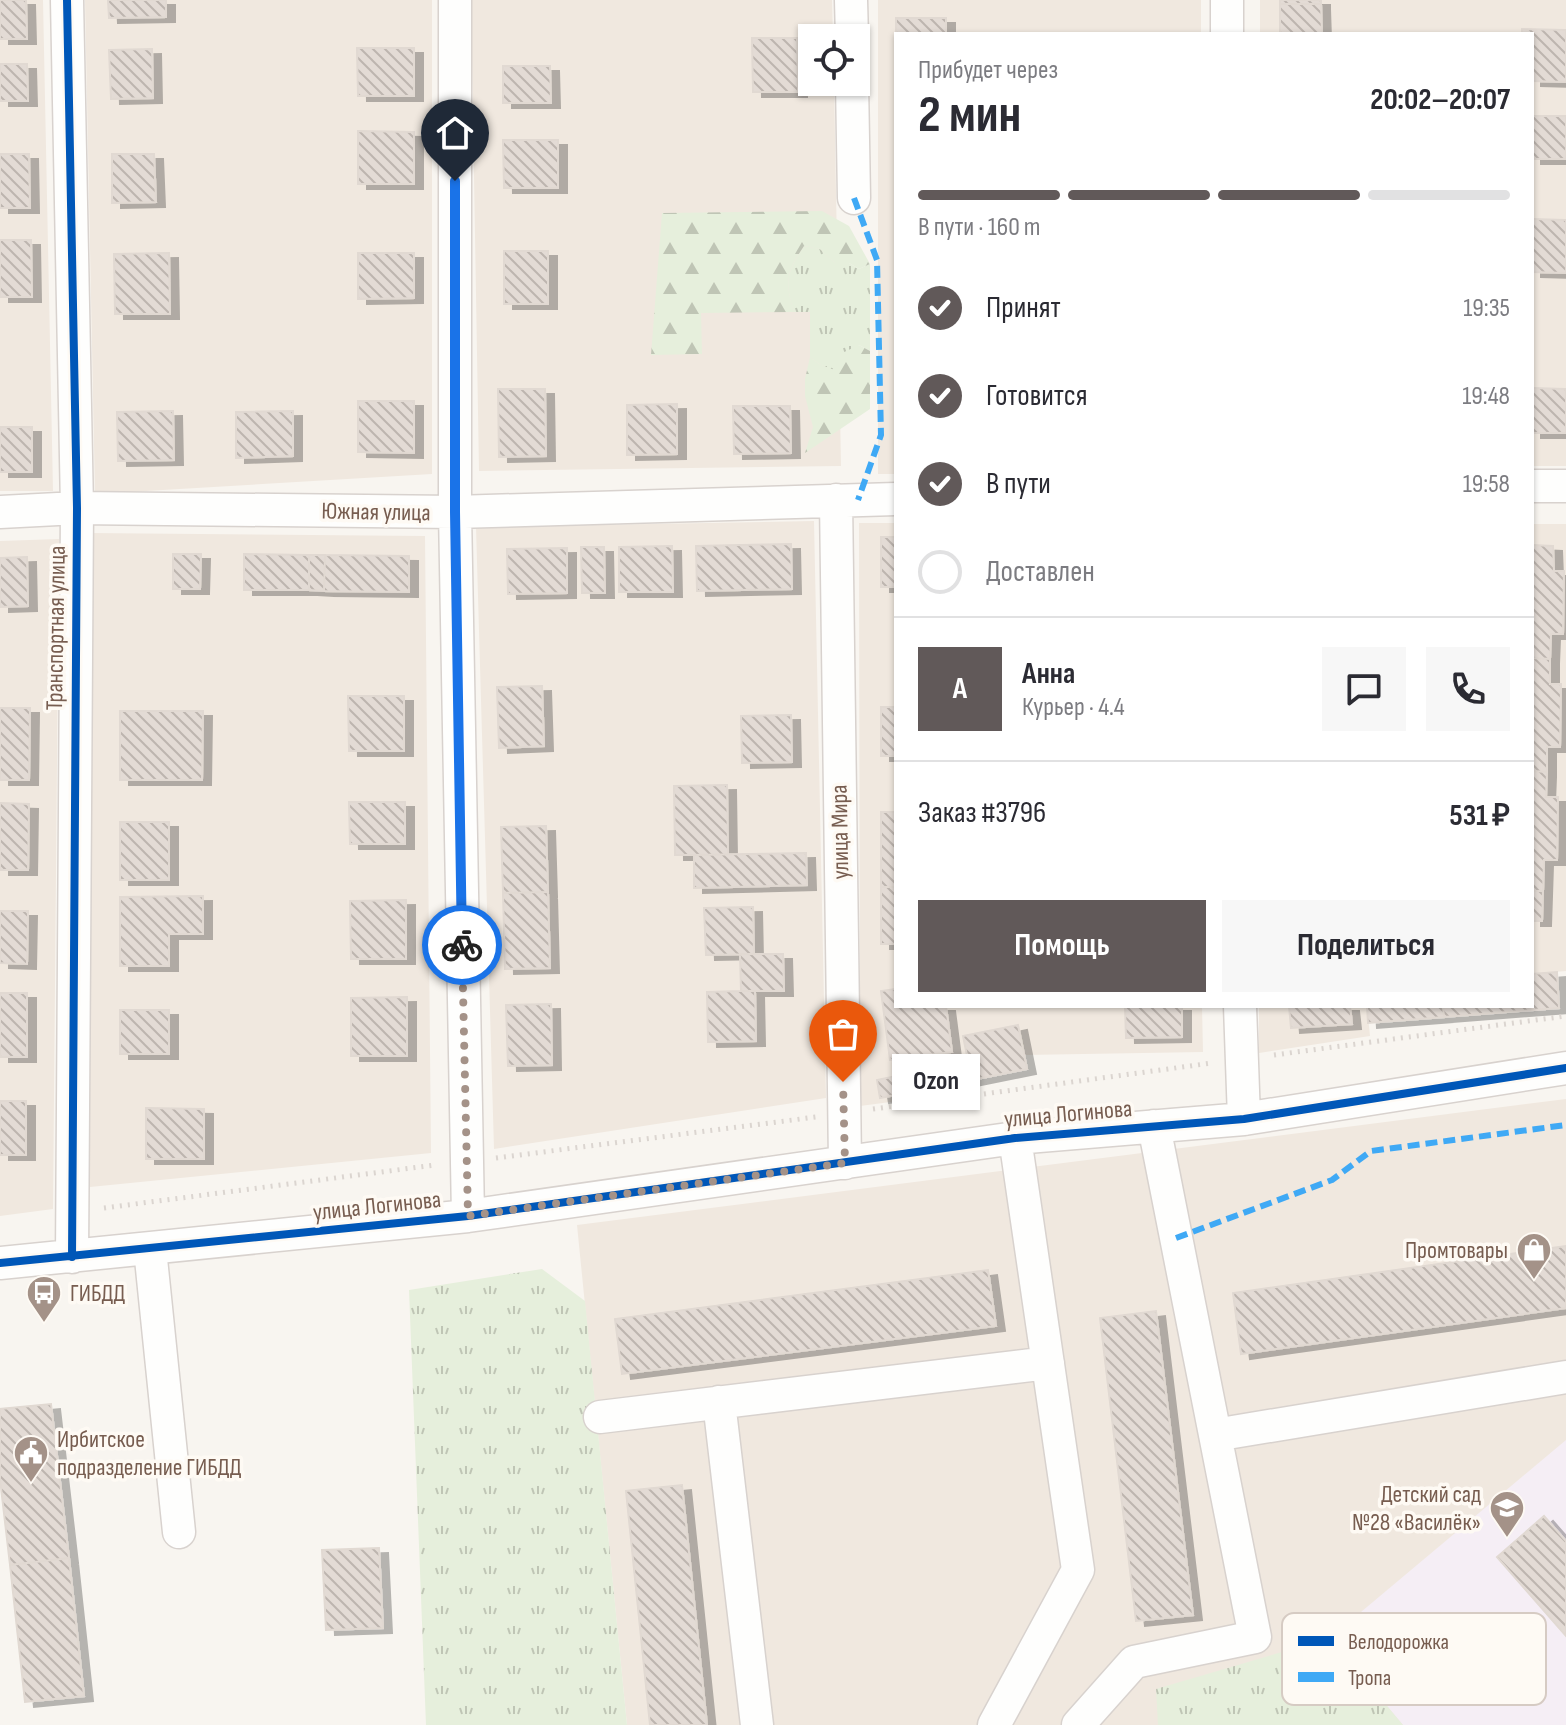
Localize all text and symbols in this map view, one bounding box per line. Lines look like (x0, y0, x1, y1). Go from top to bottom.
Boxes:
map controls (798, 24, 870, 96)
button: locate (798, 24, 870, 96)
text: Прибудет через (918, 55, 1058, 86)
text: 20:02–20:07 (1370, 82, 1510, 118)
text: 2 мин (918, 84, 1021, 147)
pin (421, 99, 489, 181)
icon: home (433, 111, 477, 155)
text: В пути · 160 m (918, 212, 1041, 243)
icon: check (918, 286, 962, 330)
text: Принят (986, 290, 1061, 326)
text: 19:35 (1463, 293, 1510, 324)
icon: check (918, 374, 962, 418)
text: Готовится (986, 378, 1087, 414)
text: 19:48 (1462, 381, 1510, 412)
icon: check (918, 462, 962, 506)
text: В пути (986, 466, 1051, 502)
text: 19:58 (1463, 469, 1510, 500)
street label: Южная улица (321, 497, 431, 527)
street label: Транспортная улица (40, 545, 72, 711)
text: Доставлен (986, 554, 1095, 590)
button: chat (1322, 647, 1406, 731)
button: phone (1426, 647, 1510, 731)
text: Анна (1022, 656, 1075, 692)
text: А (953, 671, 967, 707)
text: Курьер · 4.4 (1022, 692, 1125, 723)
street label: улица Мира (825, 784, 855, 880)
text: Заказ #3796 (918, 795, 1046, 831)
text: 531 ₽ (1449, 798, 1510, 834)
button: Помощь (918, 900, 1206, 992)
button: Поделиться (1222, 900, 1510, 992)
courier (422, 905, 502, 985)
icon: bike (440, 923, 484, 967)
pin (809, 1000, 877, 1082)
icon: bag (821, 1012, 865, 1056)
callout: Ozon (891, 1054, 979, 1110)
text: Ozon (913, 1066, 959, 1097)
street label: улица Логинова (1003, 1094, 1133, 1134)
street label: улица Логинова (312, 1185, 442, 1227)
shop icon: Промтовары (1515, 1231, 1553, 1281)
place label: Промтовары (1405, 1236, 1508, 1265)
bus stop icon: ГИБДД (25, 1274, 63, 1324)
place label: ГИБДД (70, 1279, 125, 1308)
place label: Ирбитское подразделение ГИБДД (57, 1425, 242, 1482)
public building icon: Ирбитское подразделение ГИБДД (12, 1434, 50, 1484)
place label: Детский сад №28 «Василёк» (1352, 1480, 1481, 1537)
school or university icon: Детский сад №28 «Василёк» (1488, 1489, 1526, 1539)
legend (1282, 1613, 1546, 1705)
text: Велодорожка (1348, 1629, 1449, 1656)
text: Тропа (1348, 1665, 1391, 1692)

